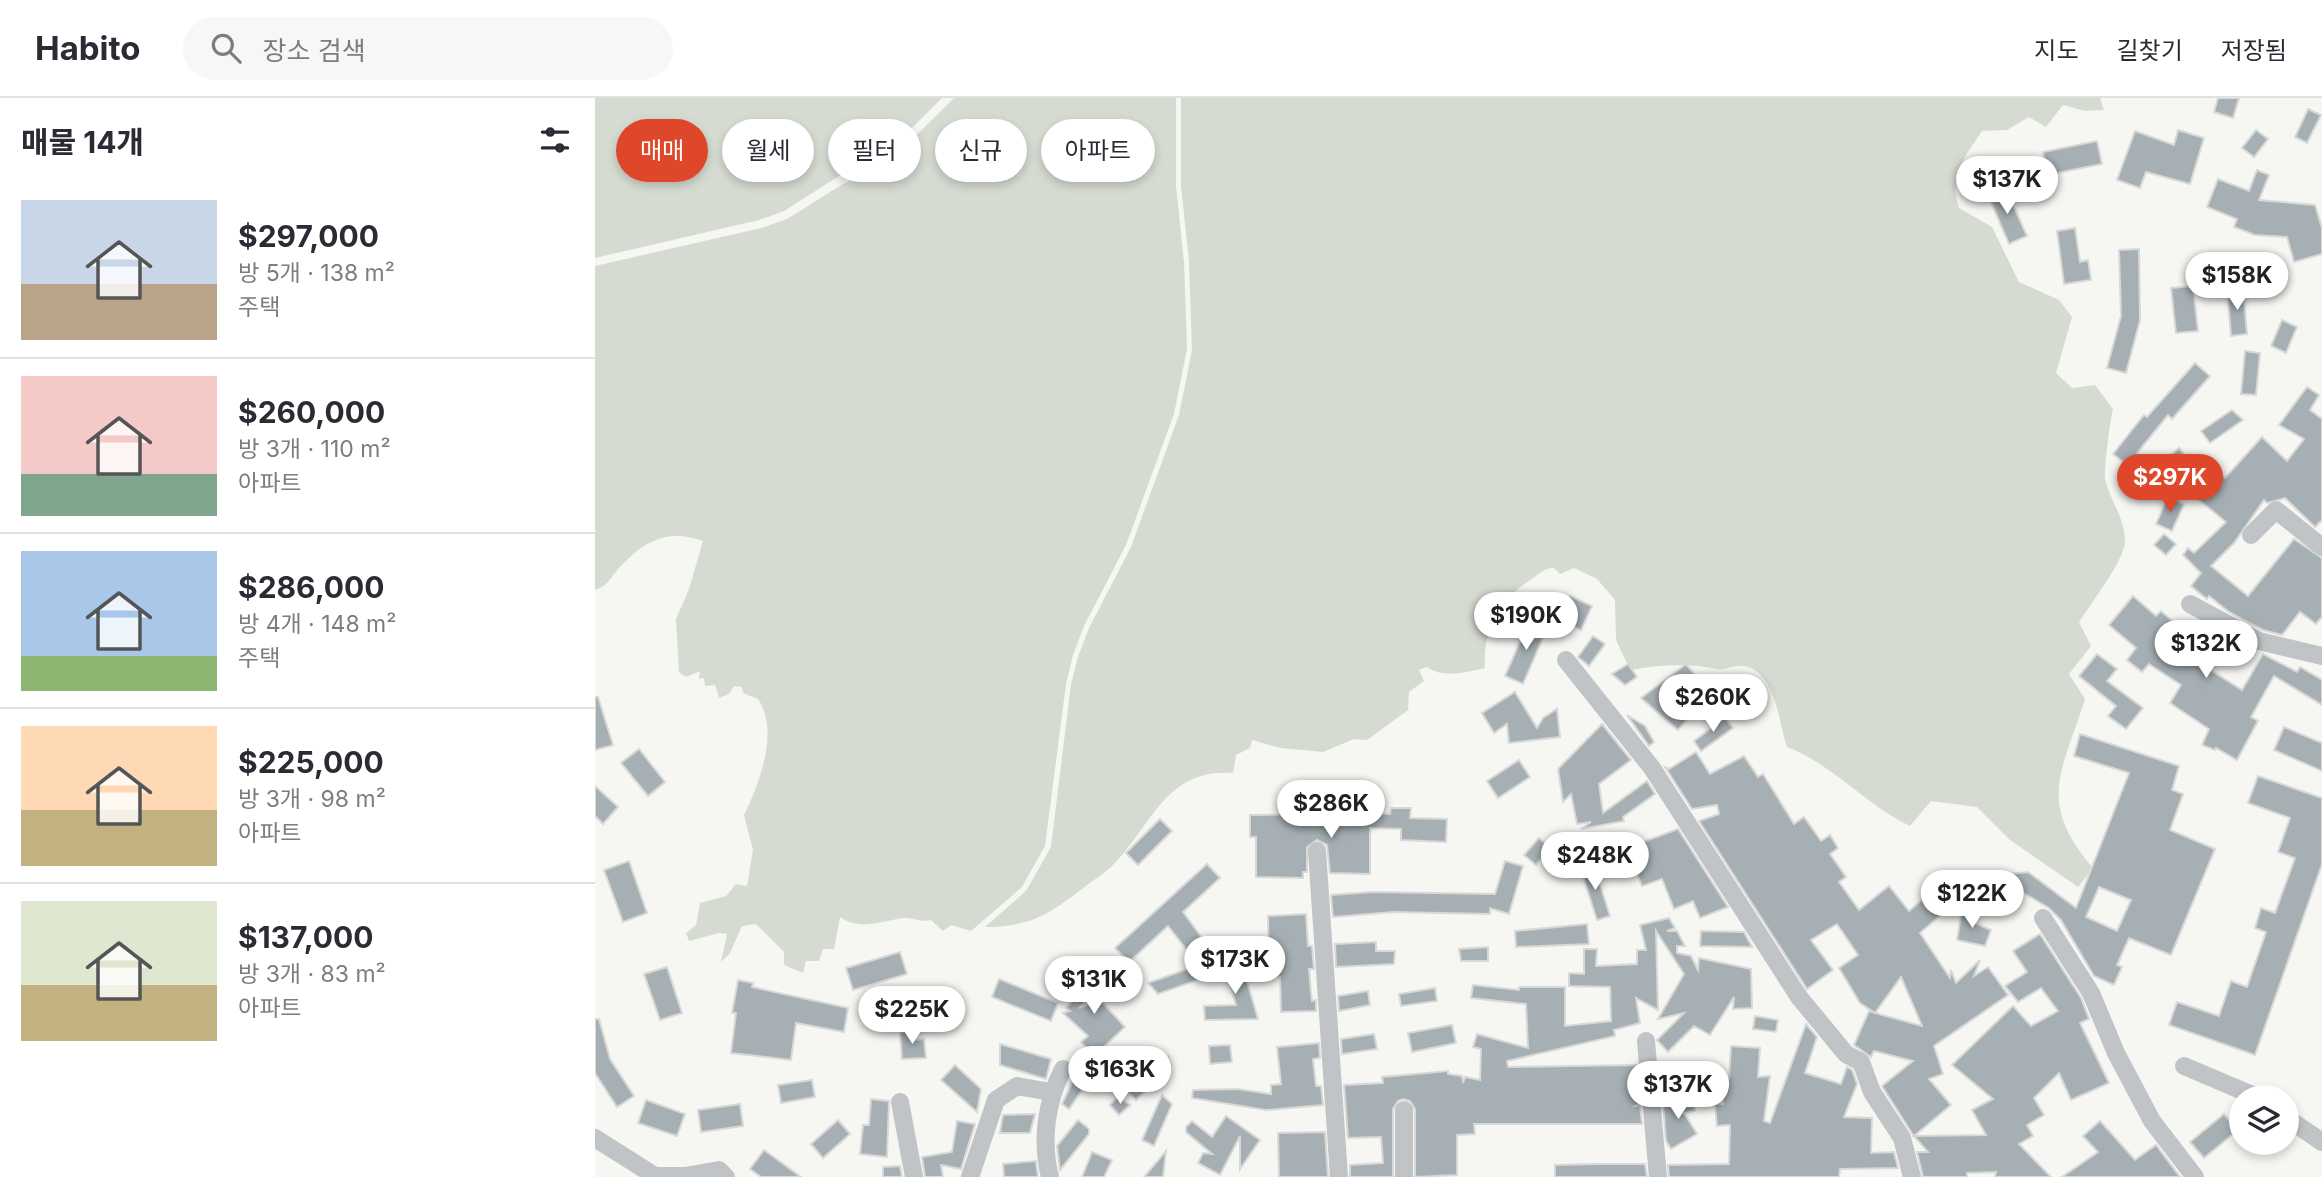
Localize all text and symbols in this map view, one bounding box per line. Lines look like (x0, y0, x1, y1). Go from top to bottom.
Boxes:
search box (183, 17, 673, 80)
text: Habito (35, 28, 141, 68)
icon: search (207, 29, 245, 67)
text: 장소 검색 (263, 35, 366, 66)
text: 지도 (2034, 36, 2079, 65)
text: 길찾기 (2117, 36, 2183, 65)
text: 저장됨 (2221, 36, 2287, 65)
chip: 매매 (616, 119, 708, 182)
chip: 월세 (722, 119, 814, 182)
chip: 필터 (828, 119, 921, 182)
chip: 신규 (935, 119, 1027, 182)
chip: 아파트 (1041, 119, 1155, 182)
icon: filters (536, 121, 574, 159)
text: 매물 14개 (21, 124, 144, 160)
pin: $137K (1958, 156, 2056, 216)
text: $137K (1972, 165, 2042, 193)
text: $297,000 (238, 218, 379, 254)
icon: home (77, 228, 161, 312)
pin: $158K (2188, 252, 2286, 312)
text: 방 5개 · 138 m² (238, 259, 395, 287)
text: $158K (2201, 261, 2273, 289)
text: 주택 (238, 293, 280, 321)
text: $260,000 (238, 394, 385, 430)
icon: home (77, 404, 161, 488)
text: 방 3개 · 110 m² (238, 435, 391, 463)
pin: $297K (2121, 454, 2219, 514)
text: $297K (2133, 463, 2207, 491)
text: 아파트 (238, 469, 301, 497)
text: $286,000 (238, 569, 384, 605)
icon: home (77, 579, 161, 663)
pin: $190K (1477, 592, 1575, 652)
text: $190K (1490, 601, 1562, 629)
text: 방 4개 · 148 m² (238, 610, 396, 638)
pin: $132K (2157, 620, 2255, 680)
text: $132K (2171, 629, 2241, 657)
text: 주택 (238, 644, 280, 672)
pin: $260K (1664, 674, 1762, 734)
text: $260K (1675, 683, 1751, 711)
text: $225,000 (238, 744, 384, 780)
icon: home (77, 754, 161, 838)
pin: $286K (1282, 780, 1380, 840)
text: 방 3개 · 98 m² (238, 785, 386, 813)
text: $286K (1293, 789, 1369, 817)
text: 아파트 (238, 819, 301, 847)
pin: $248K (1546, 832, 1644, 892)
text: $248K (1557, 841, 1633, 869)
pin: $122K (1923, 870, 2021, 930)
text: $122K (1937, 879, 2007, 907)
text: $137,000 (238, 919, 373, 955)
icon: home (77, 929, 161, 1013)
pin: $173K (1186, 936, 1284, 996)
text: $173K (1200, 945, 1270, 973)
pin: $131K (1045, 956, 1143, 1016)
text: 방 3개 · 83 m² (238, 960, 386, 988)
text: $131K (1061, 965, 1127, 993)
pin: $225K (863, 986, 961, 1046)
text: 아파트 (238, 994, 301, 1022)
text: $225K (874, 995, 950, 1023)
pin: $163K (1071, 1046, 1169, 1106)
text: $163K (1084, 1055, 1156, 1083)
pin: $137K (1629, 1062, 1727, 1121)
text: $137K (1643, 1070, 1713, 1098)
map controls (2229, 1085, 2299, 1155)
button: layers (2229, 1085, 2299, 1155)

